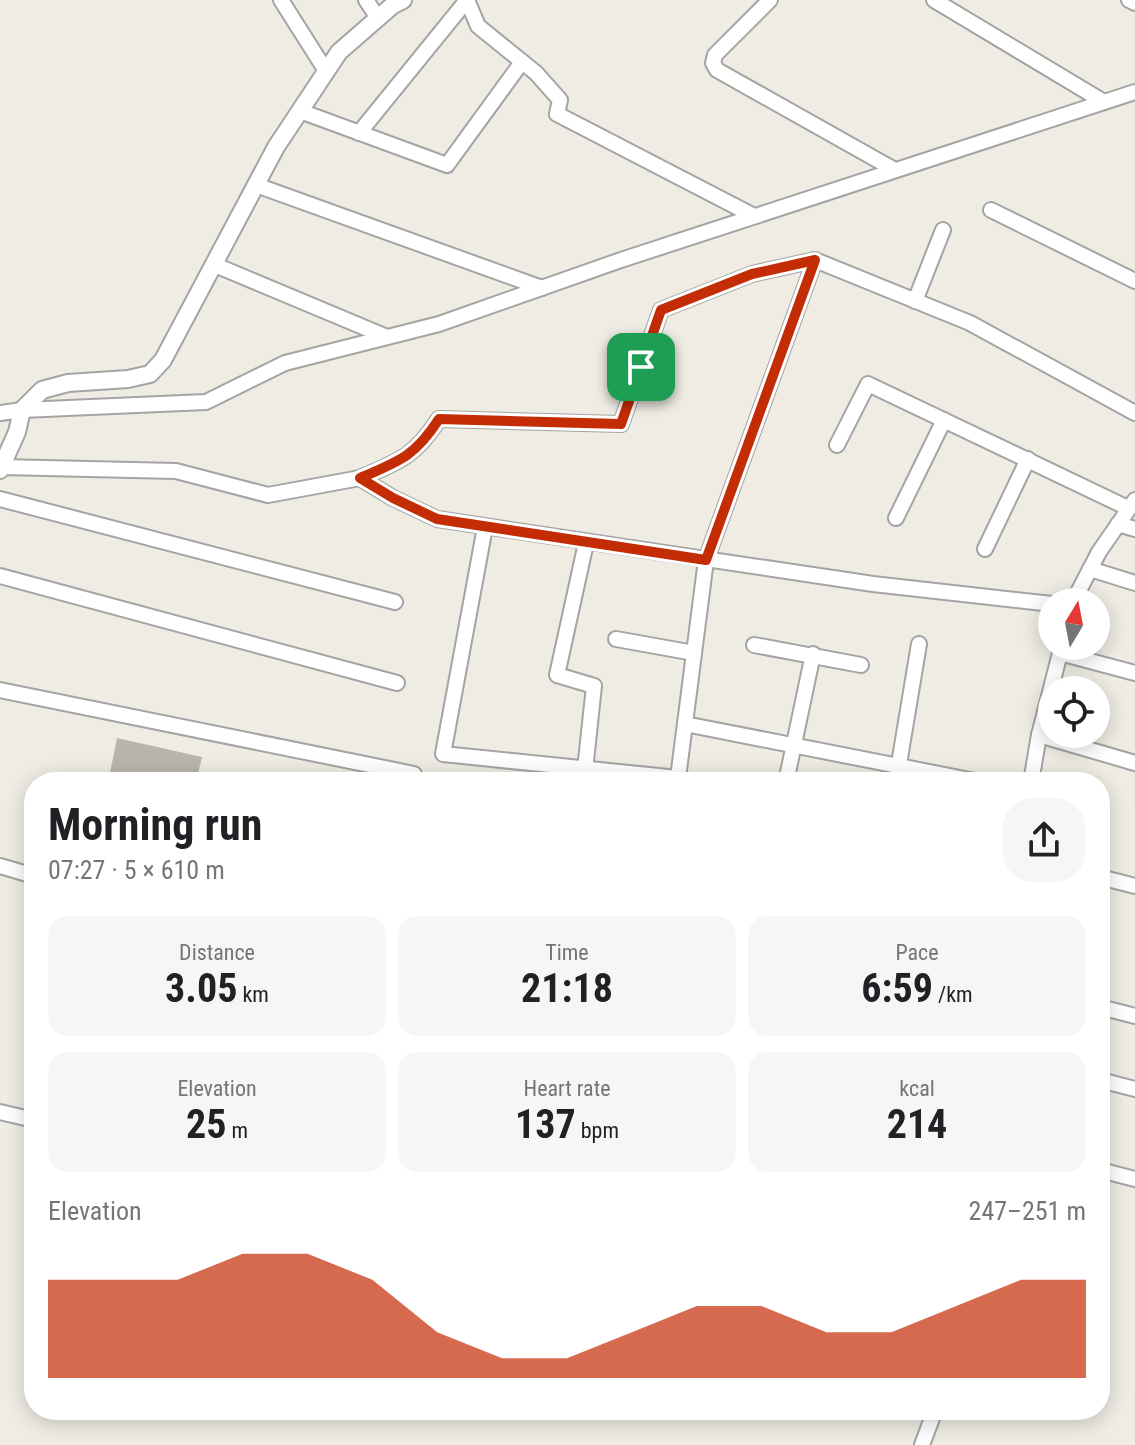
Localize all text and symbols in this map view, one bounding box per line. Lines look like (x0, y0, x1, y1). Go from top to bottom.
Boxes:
pin (607, 333, 675, 401)
icon: arrive (619, 345, 663, 389)
north arrow (1038, 588, 1110, 660)
map controls (1038, 588, 1110, 748)
button: locate (1038, 676, 1110, 748)
button: share (1002, 798, 1086, 882)
text: Morning run (48, 799, 262, 851)
text: 07:27 · 5 × 610 m (48, 855, 225, 885)
text: Distance (179, 940, 255, 965)
text: Time (545, 940, 589, 965)
text: Pace (895, 940, 939, 965)
text: 3.05 (165, 965, 237, 1012)
text: 21:18 (521, 965, 613, 1012)
text: 6:59 (861, 965, 933, 1012)
text: km (237, 982, 269, 1007)
text: /km (933, 982, 973, 1007)
text: Elevation (177, 1076, 257, 1101)
text: Heart rate (524, 1076, 610, 1101)
text: kcal (899, 1076, 935, 1101)
text: 25 (186, 1101, 226, 1148)
text: 137 (515, 1101, 576, 1148)
text: 214 (887, 1101, 947, 1148)
text: m (226, 1118, 248, 1143)
text: bpm (576, 1118, 619, 1143)
text: Elevation (48, 1196, 142, 1226)
text: 247–251 m (969, 1196, 1086, 1226)

